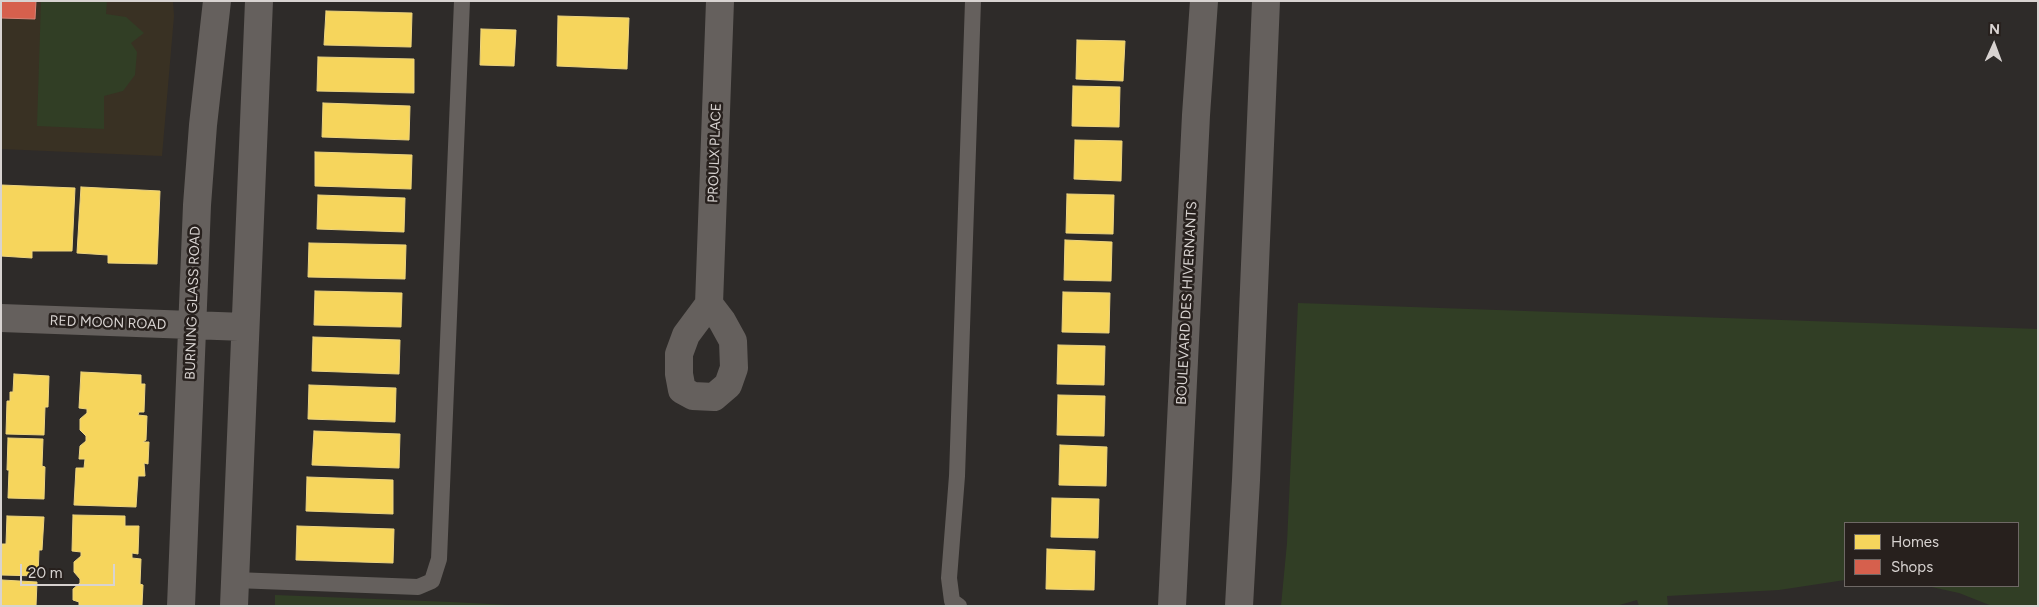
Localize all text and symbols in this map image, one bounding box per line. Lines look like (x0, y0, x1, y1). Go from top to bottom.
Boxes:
north arrow (1969, 20, 2019, 70)
text: N (1989, 21, 2000, 38)
street label: PROULX PLACE (705, 103, 725, 203)
street label: BOULEVARD DES HIVERNANTS (1173, 201, 1201, 405)
street label: BURNING GLASS ROAD (182, 226, 204, 380)
street label: RED MOON ROAD (49, 313, 167, 333)
legend (1844, 522, 2019, 587)
text: Homes (1891, 533, 1939, 551)
scale bar (22, 554, 118, 586)
text: Shops (1891, 558, 1933, 576)
text: 20 m (28, 564, 62, 582)

